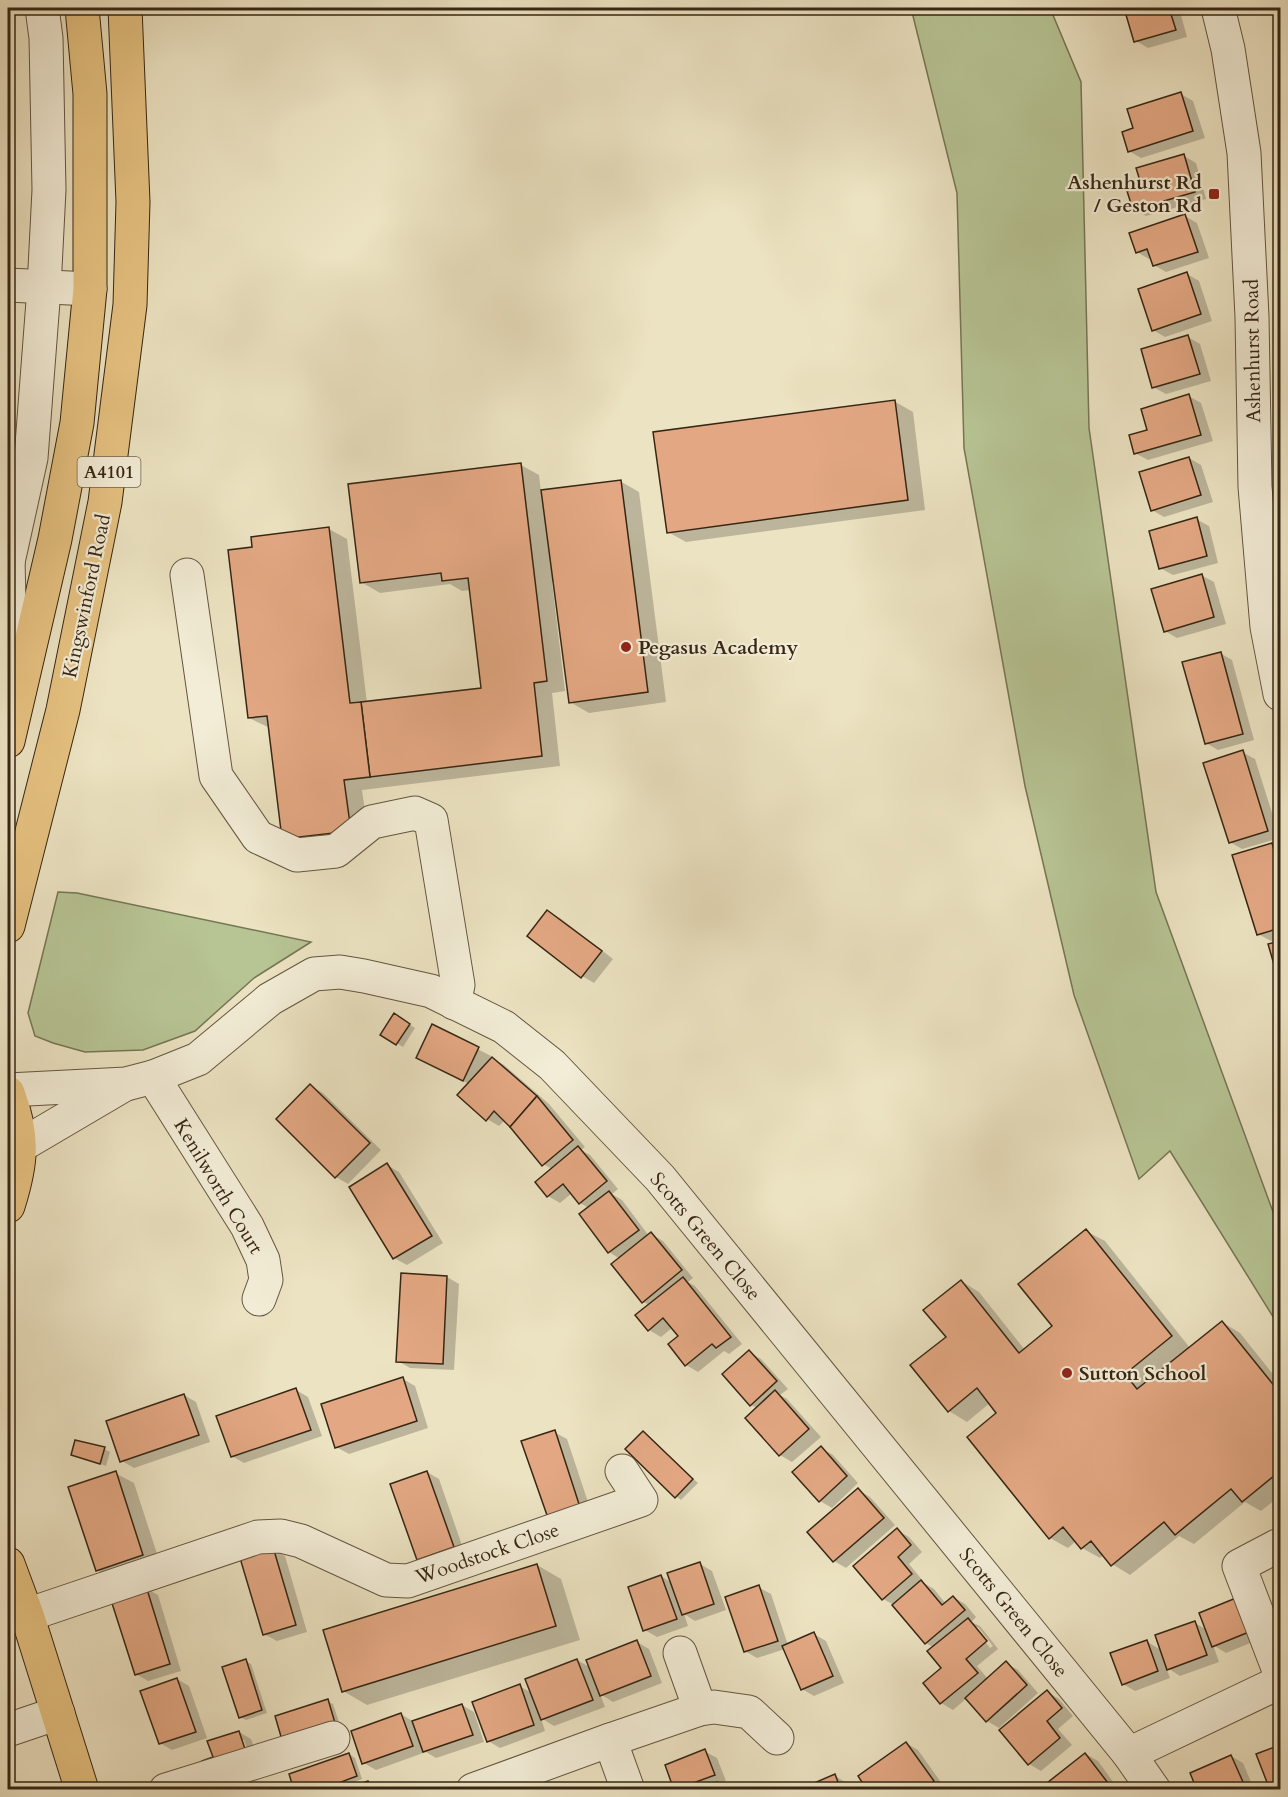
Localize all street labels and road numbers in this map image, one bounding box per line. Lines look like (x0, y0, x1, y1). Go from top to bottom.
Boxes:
street label: Ashenhurst Road (1238, 278, 1267, 423)
road number: A4101 (78, 457, 140, 487)
street label: Kingswinford Road (56, 511, 117, 681)
street label: Kenilworth Court (167, 1113, 270, 1260)
street label: Scotts Green Close (644, 1166, 767, 1306)
street label: Woodstock Close (411, 1516, 563, 1591)
street label: Scotts Green Close (953, 1542, 1074, 1683)

